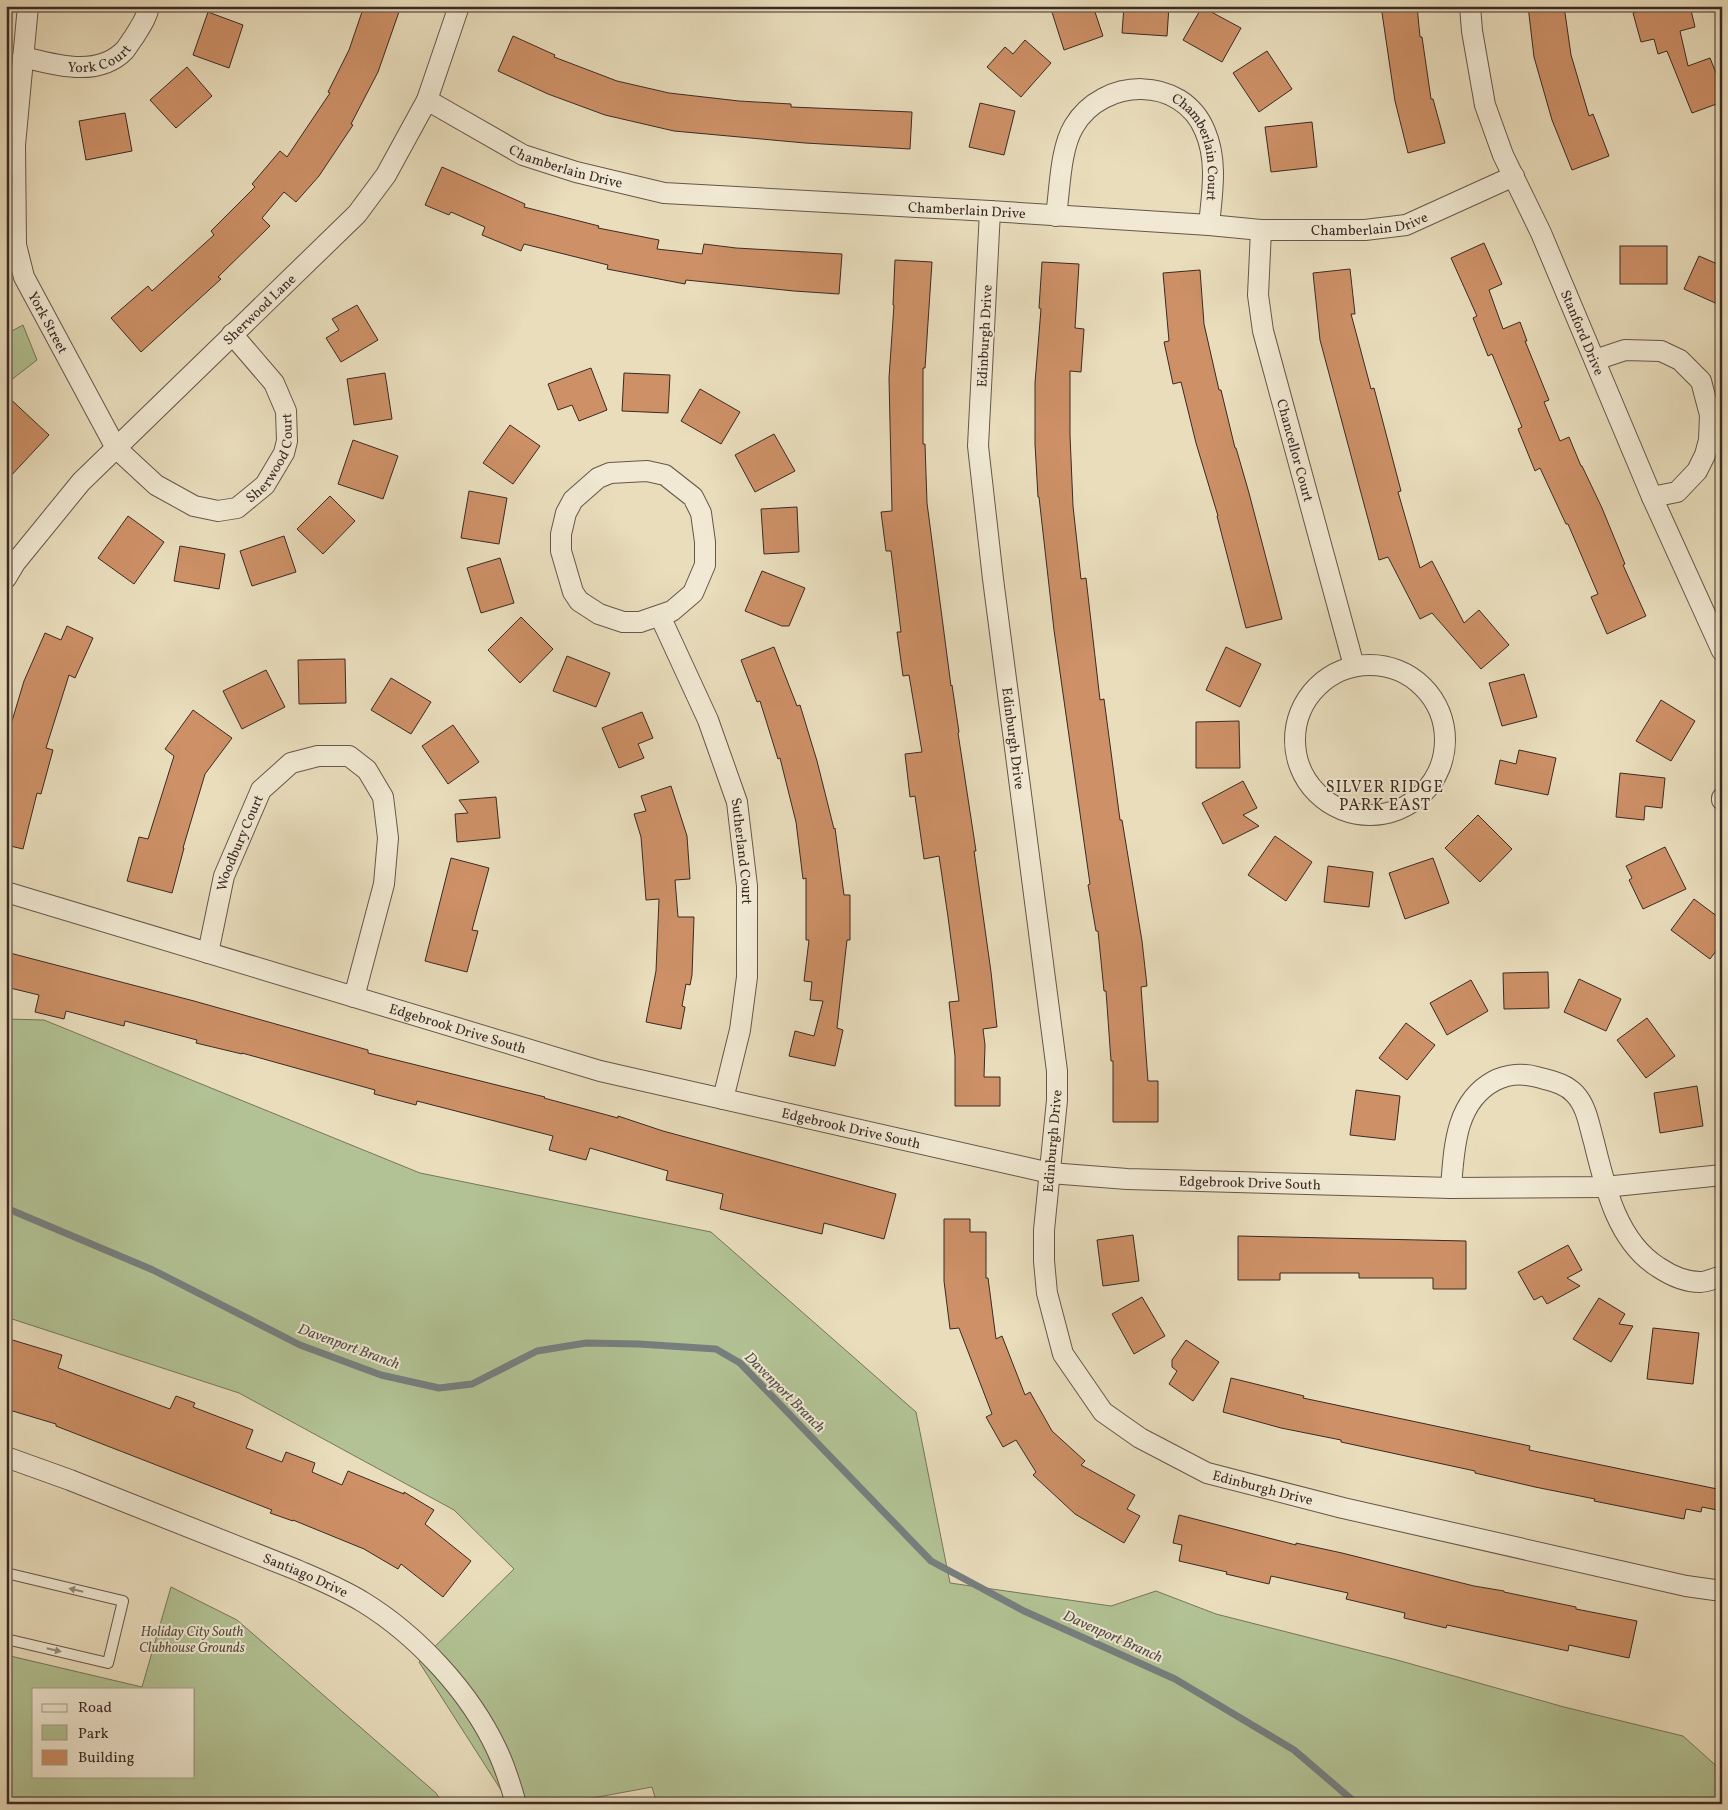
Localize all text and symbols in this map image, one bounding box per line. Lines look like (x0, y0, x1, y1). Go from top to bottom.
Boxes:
street label: York Court (67, 41, 137, 78)
street label: Chamberlain Court (1168, 89, 1221, 202)
street label: Chamberlain Drive (505, 141, 625, 194)
street label: Chamberlain Drive (907, 198, 1026, 224)
street label: Chamberlain Drive (1311, 208, 1432, 241)
street label: Sherwood Lane (219, 270, 301, 350)
street label: Edinburgh Drive (973, 284, 998, 388)
street label: Stanford Drive (1555, 287, 1608, 379)
street label: York Street (23, 289, 72, 358)
street label: Chancellor Court (1271, 397, 1317, 504)
street label: Sherwood Court (242, 413, 298, 508)
street label: Edinburgh Drive (996, 686, 1028, 791)
district label: SILVER RIDGE PARK EAST (1326, 777, 1444, 817)
street label: Woodbury Court (213, 792, 269, 893)
street label: Sutherland Court (725, 796, 755, 904)
street label: Edgebrook Drive South (387, 1000, 528, 1059)
street label: Edinburgh Drive (1040, 1089, 1067, 1193)
street label: Edgebrook Drive South (779, 1104, 922, 1154)
street label: Edgebrook Drive South (1178, 1172, 1321, 1195)
water label: Davenport Branch (295, 1319, 402, 1376)
water label: Davenport Branch (739, 1348, 829, 1438)
street label: Edinburgh Drive (1210, 1467, 1315, 1511)
street label: Santiago Drive (260, 1549, 351, 1603)
one-way arrow (68, 1586, 83, 1594)
water label: Davenport Branch (1059, 1606, 1166, 1669)
park label: Holiday City South Clubhouse Grounds (139, 1623, 245, 1658)
one-way arrow (46, 1647, 62, 1655)
legend (32, 1688, 195, 1778)
text: Road (78, 1698, 112, 1719)
text: Park (78, 1724, 109, 1745)
text: Building (78, 1748, 135, 1769)

